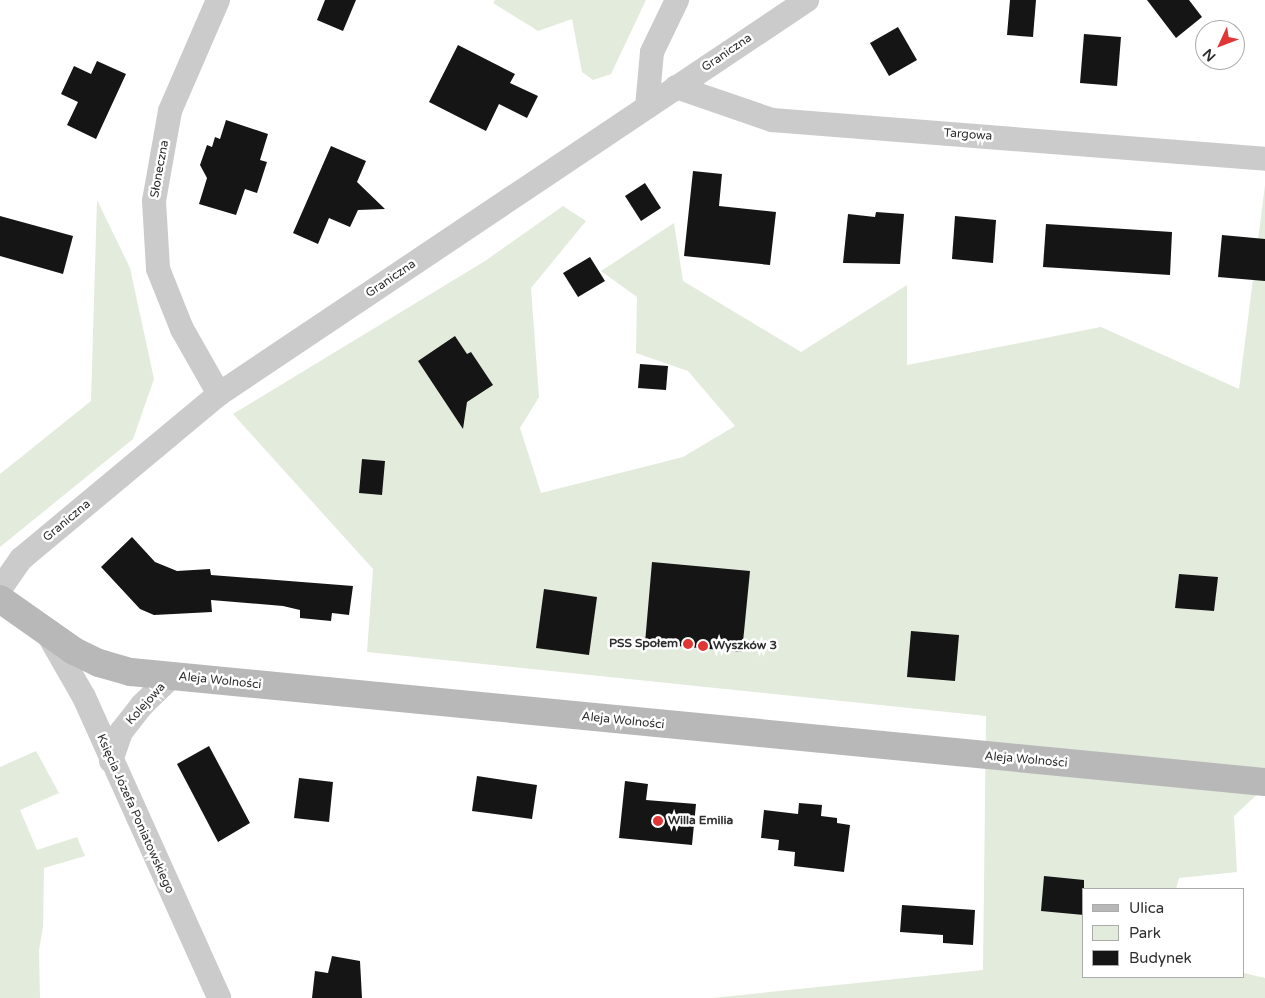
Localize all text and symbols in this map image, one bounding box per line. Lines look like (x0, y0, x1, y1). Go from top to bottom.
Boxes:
north arrow (1195, 20, 1245, 70)
street label: Graniczna (699, 31, 755, 75)
text: N (1199, 45, 1219, 65)
street label: Targowa (943, 126, 993, 144)
street label: Słoneczna (148, 139, 172, 199)
street label: Graniczna (363, 257, 419, 301)
street label: Graniczna (40, 497, 94, 545)
place label: PSS Społem (609, 637, 678, 651)
marker: PSS Społem (682, 638, 694, 650)
place label: Wyszków 3 (713, 639, 777, 653)
marker: Wyszków 3 (697, 640, 709, 652)
street label: Aleja Wolności (178, 669, 262, 693)
street label: Kolejowa (123, 680, 169, 728)
street label: Aleja Wolności (581, 709, 665, 733)
street label: Księcia Józefa Poniatowskiego (93, 732, 177, 896)
street label: Aleja Wolności (984, 749, 1068, 771)
place label: Willa Emilia (668, 814, 733, 828)
marker: Willa Emilia (652, 815, 664, 827)
legend (1082, 888, 1245, 978)
text: Ulica (1129, 899, 1164, 917)
text: Park (1129, 924, 1161, 942)
text: Budynek (1129, 949, 1192, 967)

